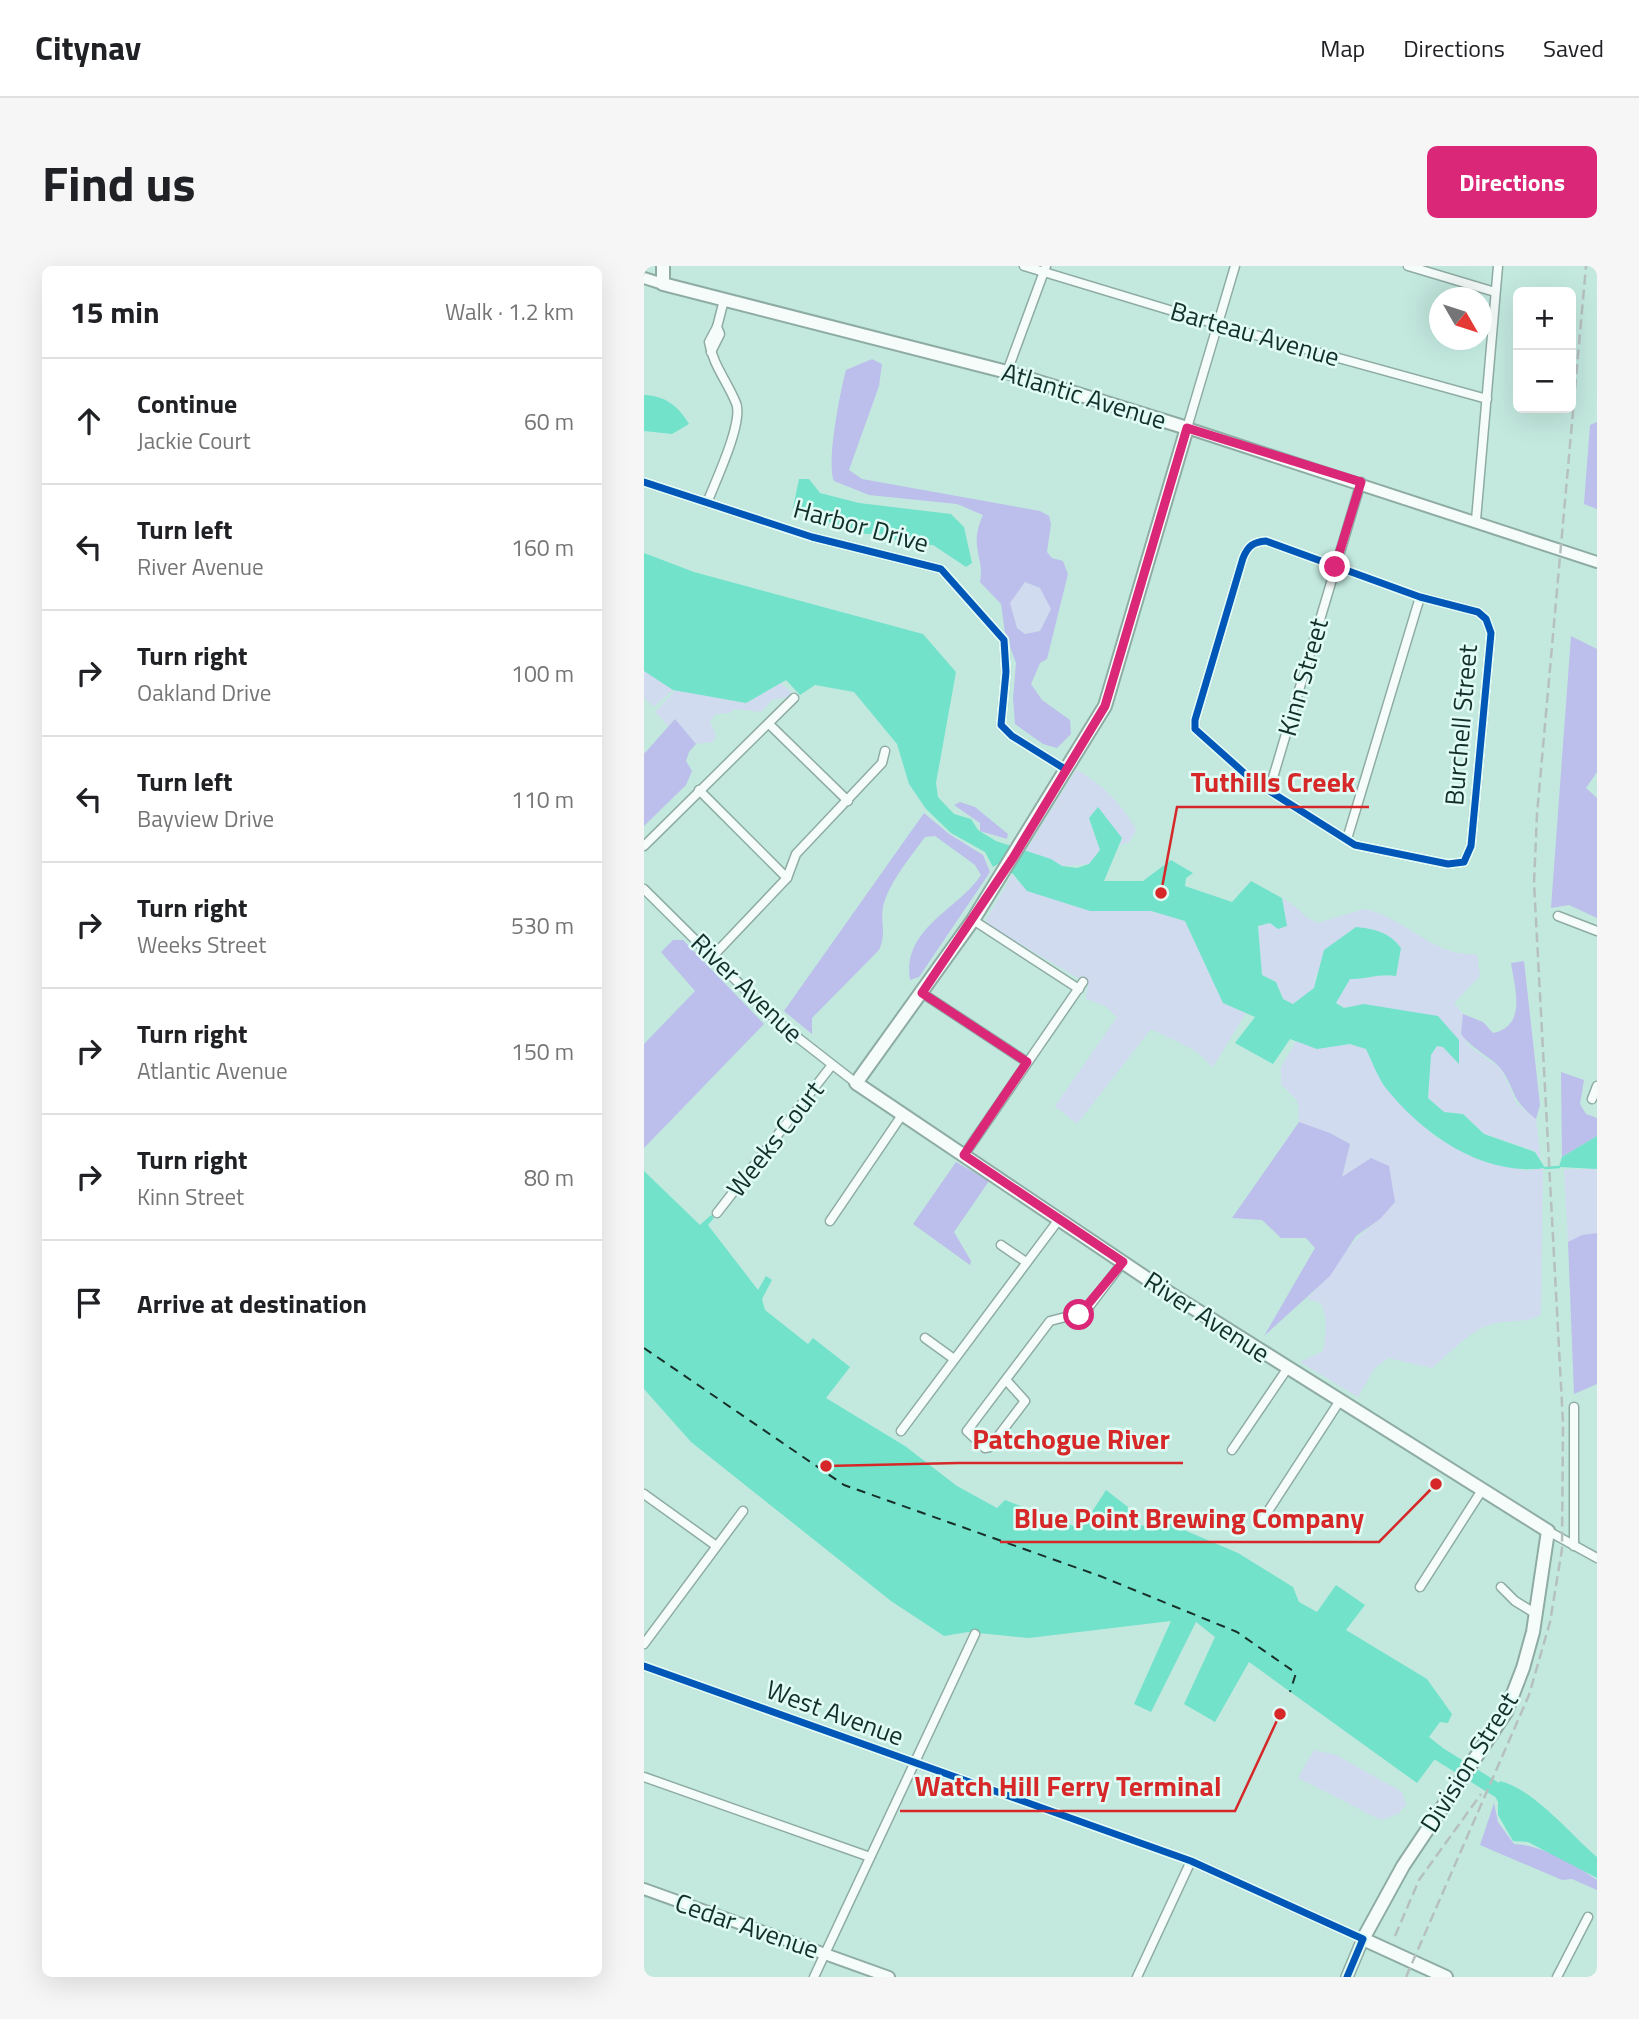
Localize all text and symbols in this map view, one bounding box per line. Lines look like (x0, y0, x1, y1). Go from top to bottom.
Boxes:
text: Citynav (35, 23, 141, 73)
text: Map (1320, 30, 1365, 66)
text: Directions (1403, 30, 1505, 66)
text: Saved (1543, 30, 1604, 66)
text: Find us (42, 145, 196, 220)
button: Directions (1427, 146, 1597, 218)
north arrow (1429, 287, 1492, 350)
map controls (1513, 287, 1576, 413)
button: + (1513, 287, 1576, 350)
text: 15 min (70, 289, 160, 335)
street label: Barteau Avenue (1166, 291, 1344, 376)
text: Walk · 1.2 km (445, 294, 574, 329)
button: − (1513, 350, 1576, 413)
street label: Atlantic Avenue (997, 352, 1171, 439)
text: Continue (137, 384, 237, 423)
icon: ahead (70, 402, 108, 440)
text: 60 m (524, 404, 574, 439)
text: Jackie Court (137, 423, 251, 458)
street label: Harbor Drive (789, 489, 933, 562)
text: Turn left (137, 510, 232, 549)
icon: left (70, 528, 108, 566)
text: 160 m (511, 530, 574, 565)
text: River Avenue (137, 549, 264, 584)
route end (1319, 551, 1350, 582)
street label: Kinn Street (1267, 613, 1338, 740)
text: Turn right (137, 636, 248, 675)
street label: Burchell Street (1434, 643, 1487, 807)
icon: right (70, 654, 108, 692)
text: 100 m (511, 656, 574, 691)
text: Oakland Drive (137, 675, 271, 710)
callout: Tuthills Creek (1177, 758, 1369, 807)
text: Tuthills Creek (1191, 760, 1356, 803)
text: Turn left (137, 762, 232, 801)
icon: left (70, 780, 108, 818)
text: 110 m (511, 782, 574, 817)
text: Bayview Drive (137, 801, 274, 836)
text: Turn right (137, 888, 248, 927)
icon: right (70, 906, 108, 944)
text: 530 m (511, 908, 574, 943)
street label: River Avenue (682, 924, 812, 1051)
text: Weeks Street (137, 927, 266, 962)
text: Turn right (137, 1014, 248, 1053)
icon: right (70, 1032, 108, 1070)
text: 150 m (511, 1034, 574, 1069)
text: Atlantic Avenue (137, 1053, 288, 1088)
street label: Weeks Court (717, 1072, 833, 1205)
text: Turn right (137, 1140, 248, 1179)
icon: right (70, 1158, 108, 1196)
text: 80 m (524, 1160, 574, 1195)
text: Kinn Street (137, 1179, 244, 1214)
street label: River Avenue (1137, 1261, 1278, 1372)
icon: arrive (70, 1284, 108, 1322)
text: Arrive at destination (137, 1284, 367, 1323)
route start (1063, 1299, 1094, 1330)
callout: Patchogue River (958, 1414, 1183, 1463)
text: Patchogue River (972, 1417, 1170, 1460)
callout: Blue Point Brewing Company (1000, 1493, 1379, 1542)
text: Blue Point Brewing Company (1014, 1496, 1364, 1539)
street label: West Avenue (761, 1670, 909, 1755)
street label: Division Street (1410, 1684, 1527, 1839)
callout: Watch Hill Ferry Terminal (900, 1762, 1235, 1811)
text: Watch Hill Ferry Terminal (915, 1764, 1221, 1807)
street label: Cedar Avenue (670, 1883, 824, 1968)

